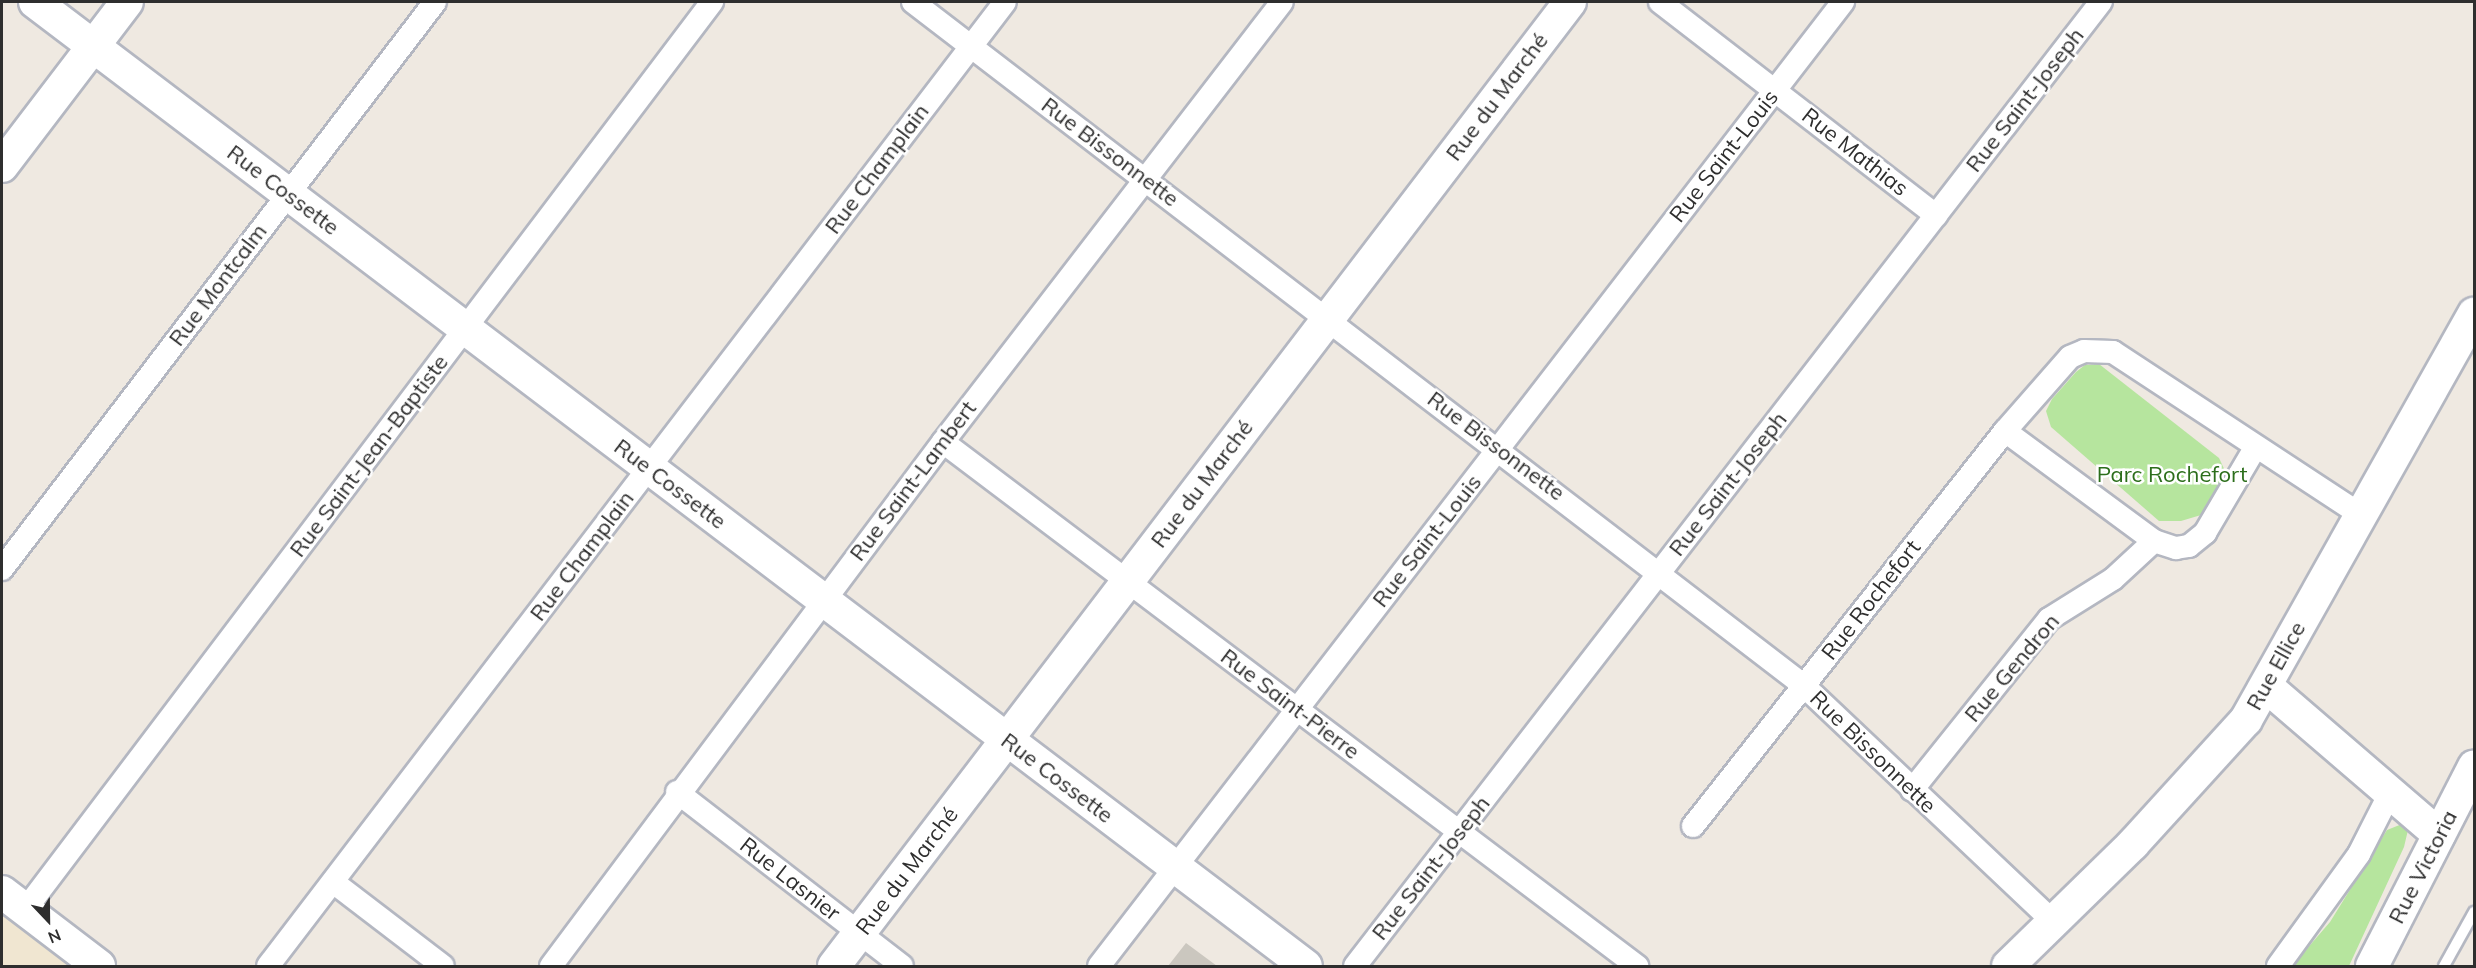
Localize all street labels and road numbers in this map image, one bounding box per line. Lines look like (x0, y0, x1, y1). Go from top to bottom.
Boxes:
street label: Rue Saint-Joseph (1960, 23, 2090, 177)
street label: Rue du Marché (1440, 28, 1554, 166)
street label: Rue Saint-Louis (1664, 85, 1784, 227)
street label: Rue Bissonnette (1036, 92, 1184, 212)
street label: Rue Champlain (820, 99, 934, 239)
street label: Rue Mathias (1797, 102, 1913, 202)
street label: Rue Cossette (222, 139, 344, 241)
street label: Rue Montcalm (163, 219, 273, 351)
street label: Rue Saint-Jean-Baptiste (284, 350, 454, 562)
street label: Rue Bissonnette (1422, 386, 1570, 506)
street label: Rue Saint-Lambert (844, 396, 982, 566)
street label: Rue Saint-Joseph (1663, 407, 1793, 561)
street label: Rue du Marché (1145, 415, 1259, 553)
street label: Rue Cossette (609, 433, 731, 535)
street label: Rue Saint-Louis (1367, 470, 1487, 612)
street label: Rue Champlain (525, 486, 639, 626)
street label: Rue Rochefort (1816, 535, 1926, 665)
street label: Rue Gendron (1959, 609, 2065, 727)
street label: Rue Ellice (2241, 617, 2311, 715)
street label: Rue Saint-Pierre (1215, 643, 1365, 765)
street label: Rue Bissonnette (1805, 685, 1941, 819)
street label: Rue Cossette (996, 727, 1118, 829)
street label: Rue Saint-Joseph (1366, 791, 1496, 945)
street label: Rue du Marché (850, 802, 964, 940)
street label: Rue Victoria (2383, 806, 2463, 928)
street label: Rue Lasnier (735, 832, 845, 926)

